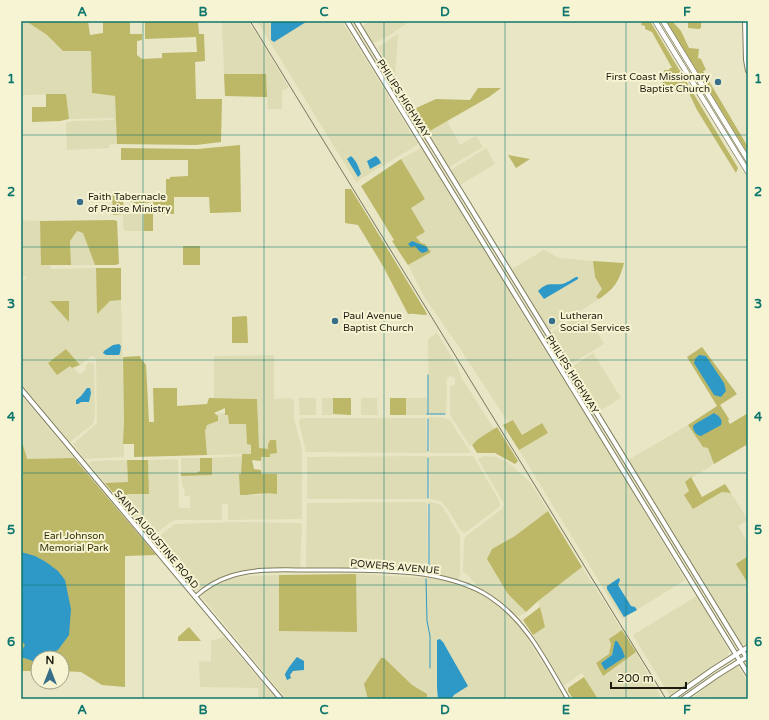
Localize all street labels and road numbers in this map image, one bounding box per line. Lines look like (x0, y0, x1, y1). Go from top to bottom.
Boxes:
street label: PHILIPS HIGHWAY (374, 57, 432, 140)
street label: PHILIPS HIGHWAY (543, 333, 601, 416)
street label: SAINT AUGUSTINE ROAD (111, 488, 201, 591)
street label: POWERS AVENUE (350, 557, 440, 577)

